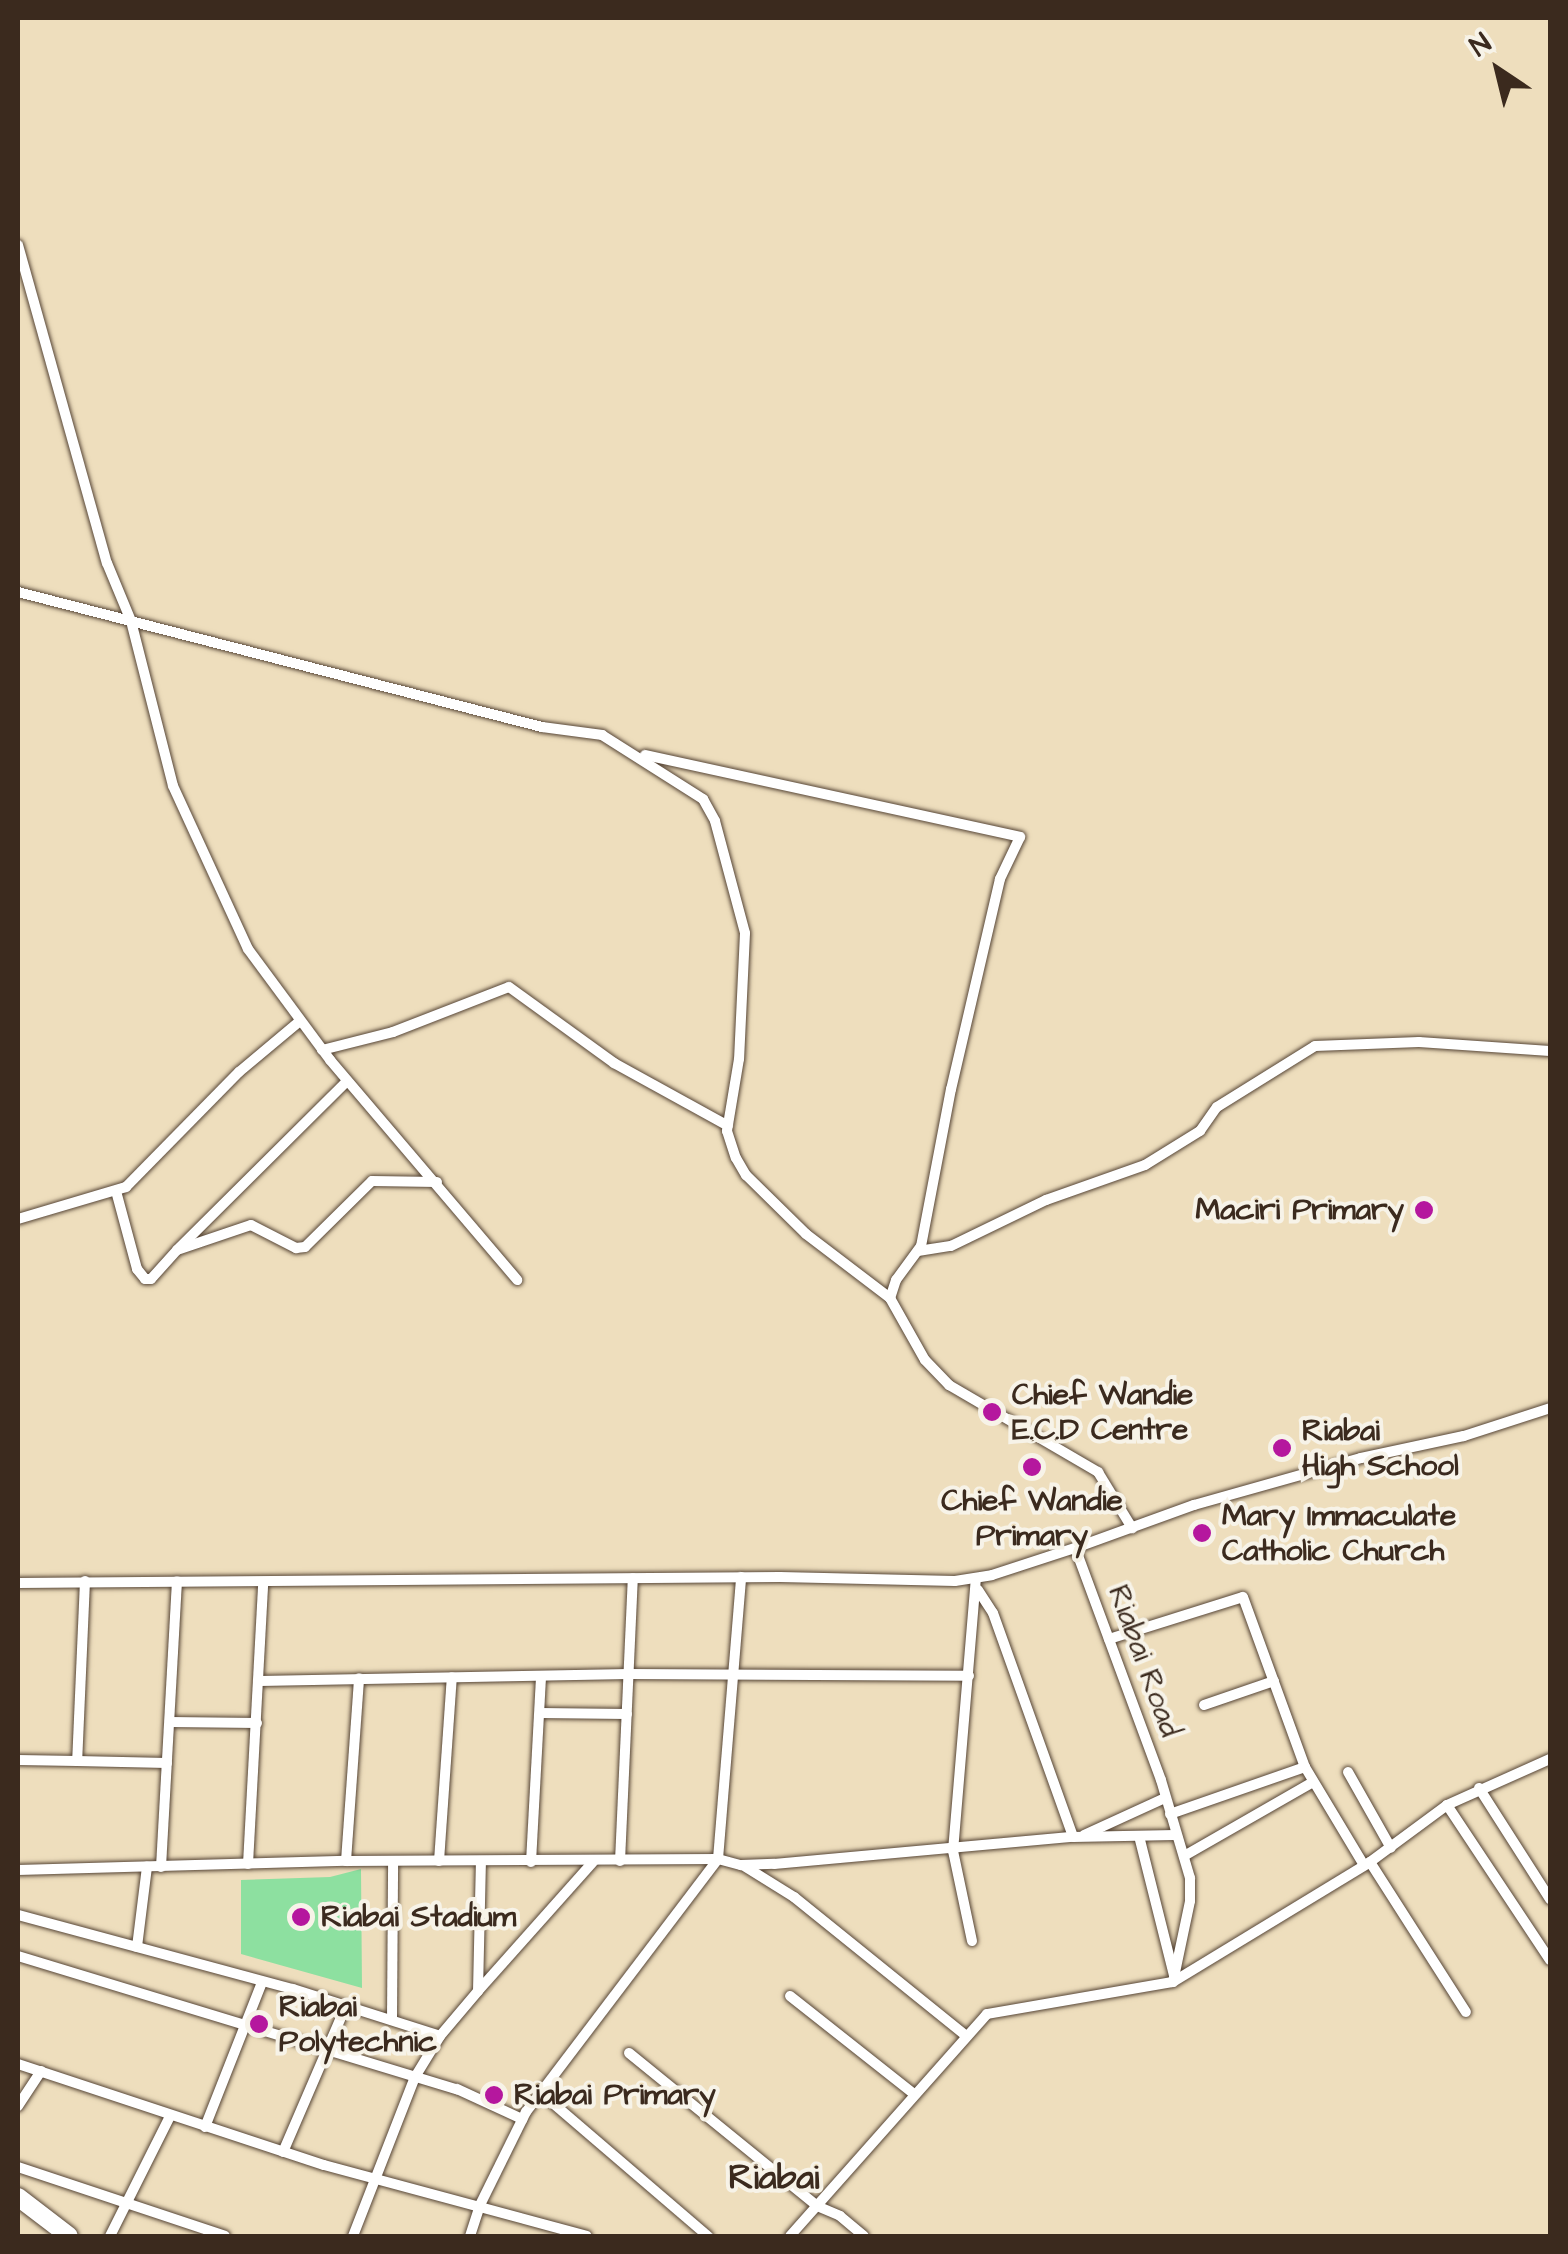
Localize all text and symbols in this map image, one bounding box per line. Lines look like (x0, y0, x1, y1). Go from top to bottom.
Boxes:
north arrow (1448, 20, 1548, 120)
text: N (1462, 24, 1499, 66)
place label: Maciri Primary (1195, 1192, 1404, 1228)
marker: Maciri Primary (1413, 1199, 1435, 1221)
place label: Chief Wandie E.C.D Centre (1012, 1377, 1193, 1448)
marker: Chief Wandie E.C.D Centre (981, 1401, 1003, 1423)
place label: Riabai High School (1302, 1413, 1459, 1484)
marker: Riabai High School (1271, 1437, 1293, 1459)
marker: Chief Wandie Primary (1021, 1456, 1043, 1478)
place label: Chief Wandie Primary (941, 1483, 1123, 1554)
place label: Mary Immaculate Catholic Church (1222, 1498, 1456, 1568)
marker: Mary Immaculate Catholic Church (1191, 1522, 1213, 1544)
street label: Riabai Road (1100, 1580, 1188, 1742)
place label: Riabai Stadium (321, 1899, 516, 1935)
marker: Riabai Stadium (290, 1906, 312, 1928)
place label: Riabai Polytechnic (279, 1989, 437, 2060)
marker: Riabai Polytechnic (248, 2013, 270, 2035)
place label: Riabai Primary (514, 2077, 716, 2113)
marker: Riabai Primary (483, 2084, 505, 2106)
district label: Riabai (729, 2157, 819, 2199)

